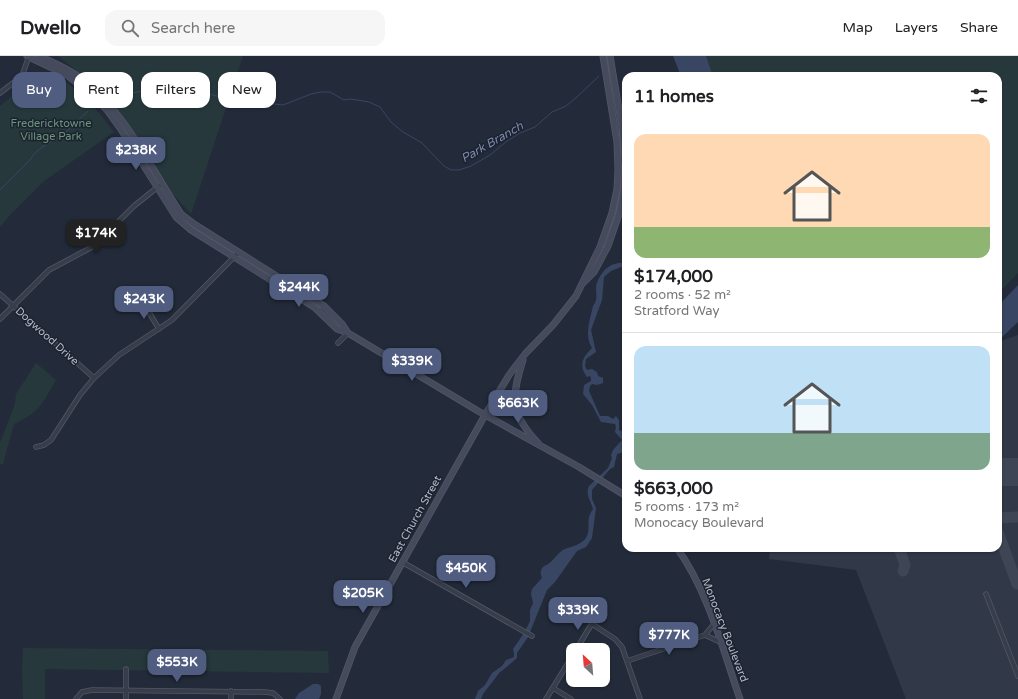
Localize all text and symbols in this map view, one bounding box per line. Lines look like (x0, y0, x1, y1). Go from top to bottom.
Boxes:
search box (105, 10, 385, 46)
text: Dwello (20, 17, 81, 39)
icon: search (119, 17, 141, 39)
text: Search here (151, 19, 235, 37)
text: Map (843, 19, 873, 36)
text: Layers (895, 19, 938, 36)
text: Share (960, 19, 998, 36)
chip: Buy (12, 72, 66, 108)
chip: Rent (74, 72, 133, 108)
chip: Filters (141, 72, 210, 108)
chip: New (218, 72, 276, 108)
icon: filters (968, 85, 990, 107)
text: 11 homes (634, 86, 714, 107)
park label: Fredericktowne Village Park (10, 117, 92, 143)
water label: Park Branch (458, 118, 526, 165)
pin: $238K (108, 137, 164, 171)
text: $238K (115, 142, 157, 158)
icon: home (776, 160, 848, 232)
pin: $174K (68, 220, 124, 254)
text: $174K (75, 225, 117, 241)
text: $174,000 (634, 266, 713, 287)
pin: $244K (271, 274, 327, 308)
text: $244K (278, 279, 320, 295)
pin: $243K (116, 286, 172, 320)
text: 2 rooms · 52 m² (634, 287, 731, 303)
text: $243K (123, 291, 165, 307)
text: Stratford Way (634, 303, 719, 319)
street label: Dogwood Drive (13, 304, 81, 368)
pin: $339K (384, 348, 440, 382)
text: $339K (391, 353, 433, 369)
icon: home (776, 372, 848, 444)
pin: $663K (490, 390, 546, 424)
text: $663K (497, 395, 539, 411)
street label: East Church Street (386, 473, 444, 565)
text: $663,000 (634, 478, 713, 499)
text: 5 rooms · 173 m² (634, 499, 739, 515)
text: Monocacy Boulevard (634, 515, 764, 531)
pin: $450K (438, 555, 494, 589)
text: $450K (445, 560, 487, 576)
street label: Monocacy Boulevard (699, 576, 751, 684)
pin: $205K (335, 580, 391, 614)
text: $205K (342, 585, 384, 601)
pin: $339K (550, 597, 606, 631)
text: $339K (557, 602, 599, 618)
pin: $777K (641, 622, 697, 656)
text: $777K (648, 627, 690, 643)
north arrow (566, 643, 610, 687)
map controls (566, 643, 610, 687)
pin: $553K (149, 649, 205, 683)
text: $553K (156, 654, 198, 670)

